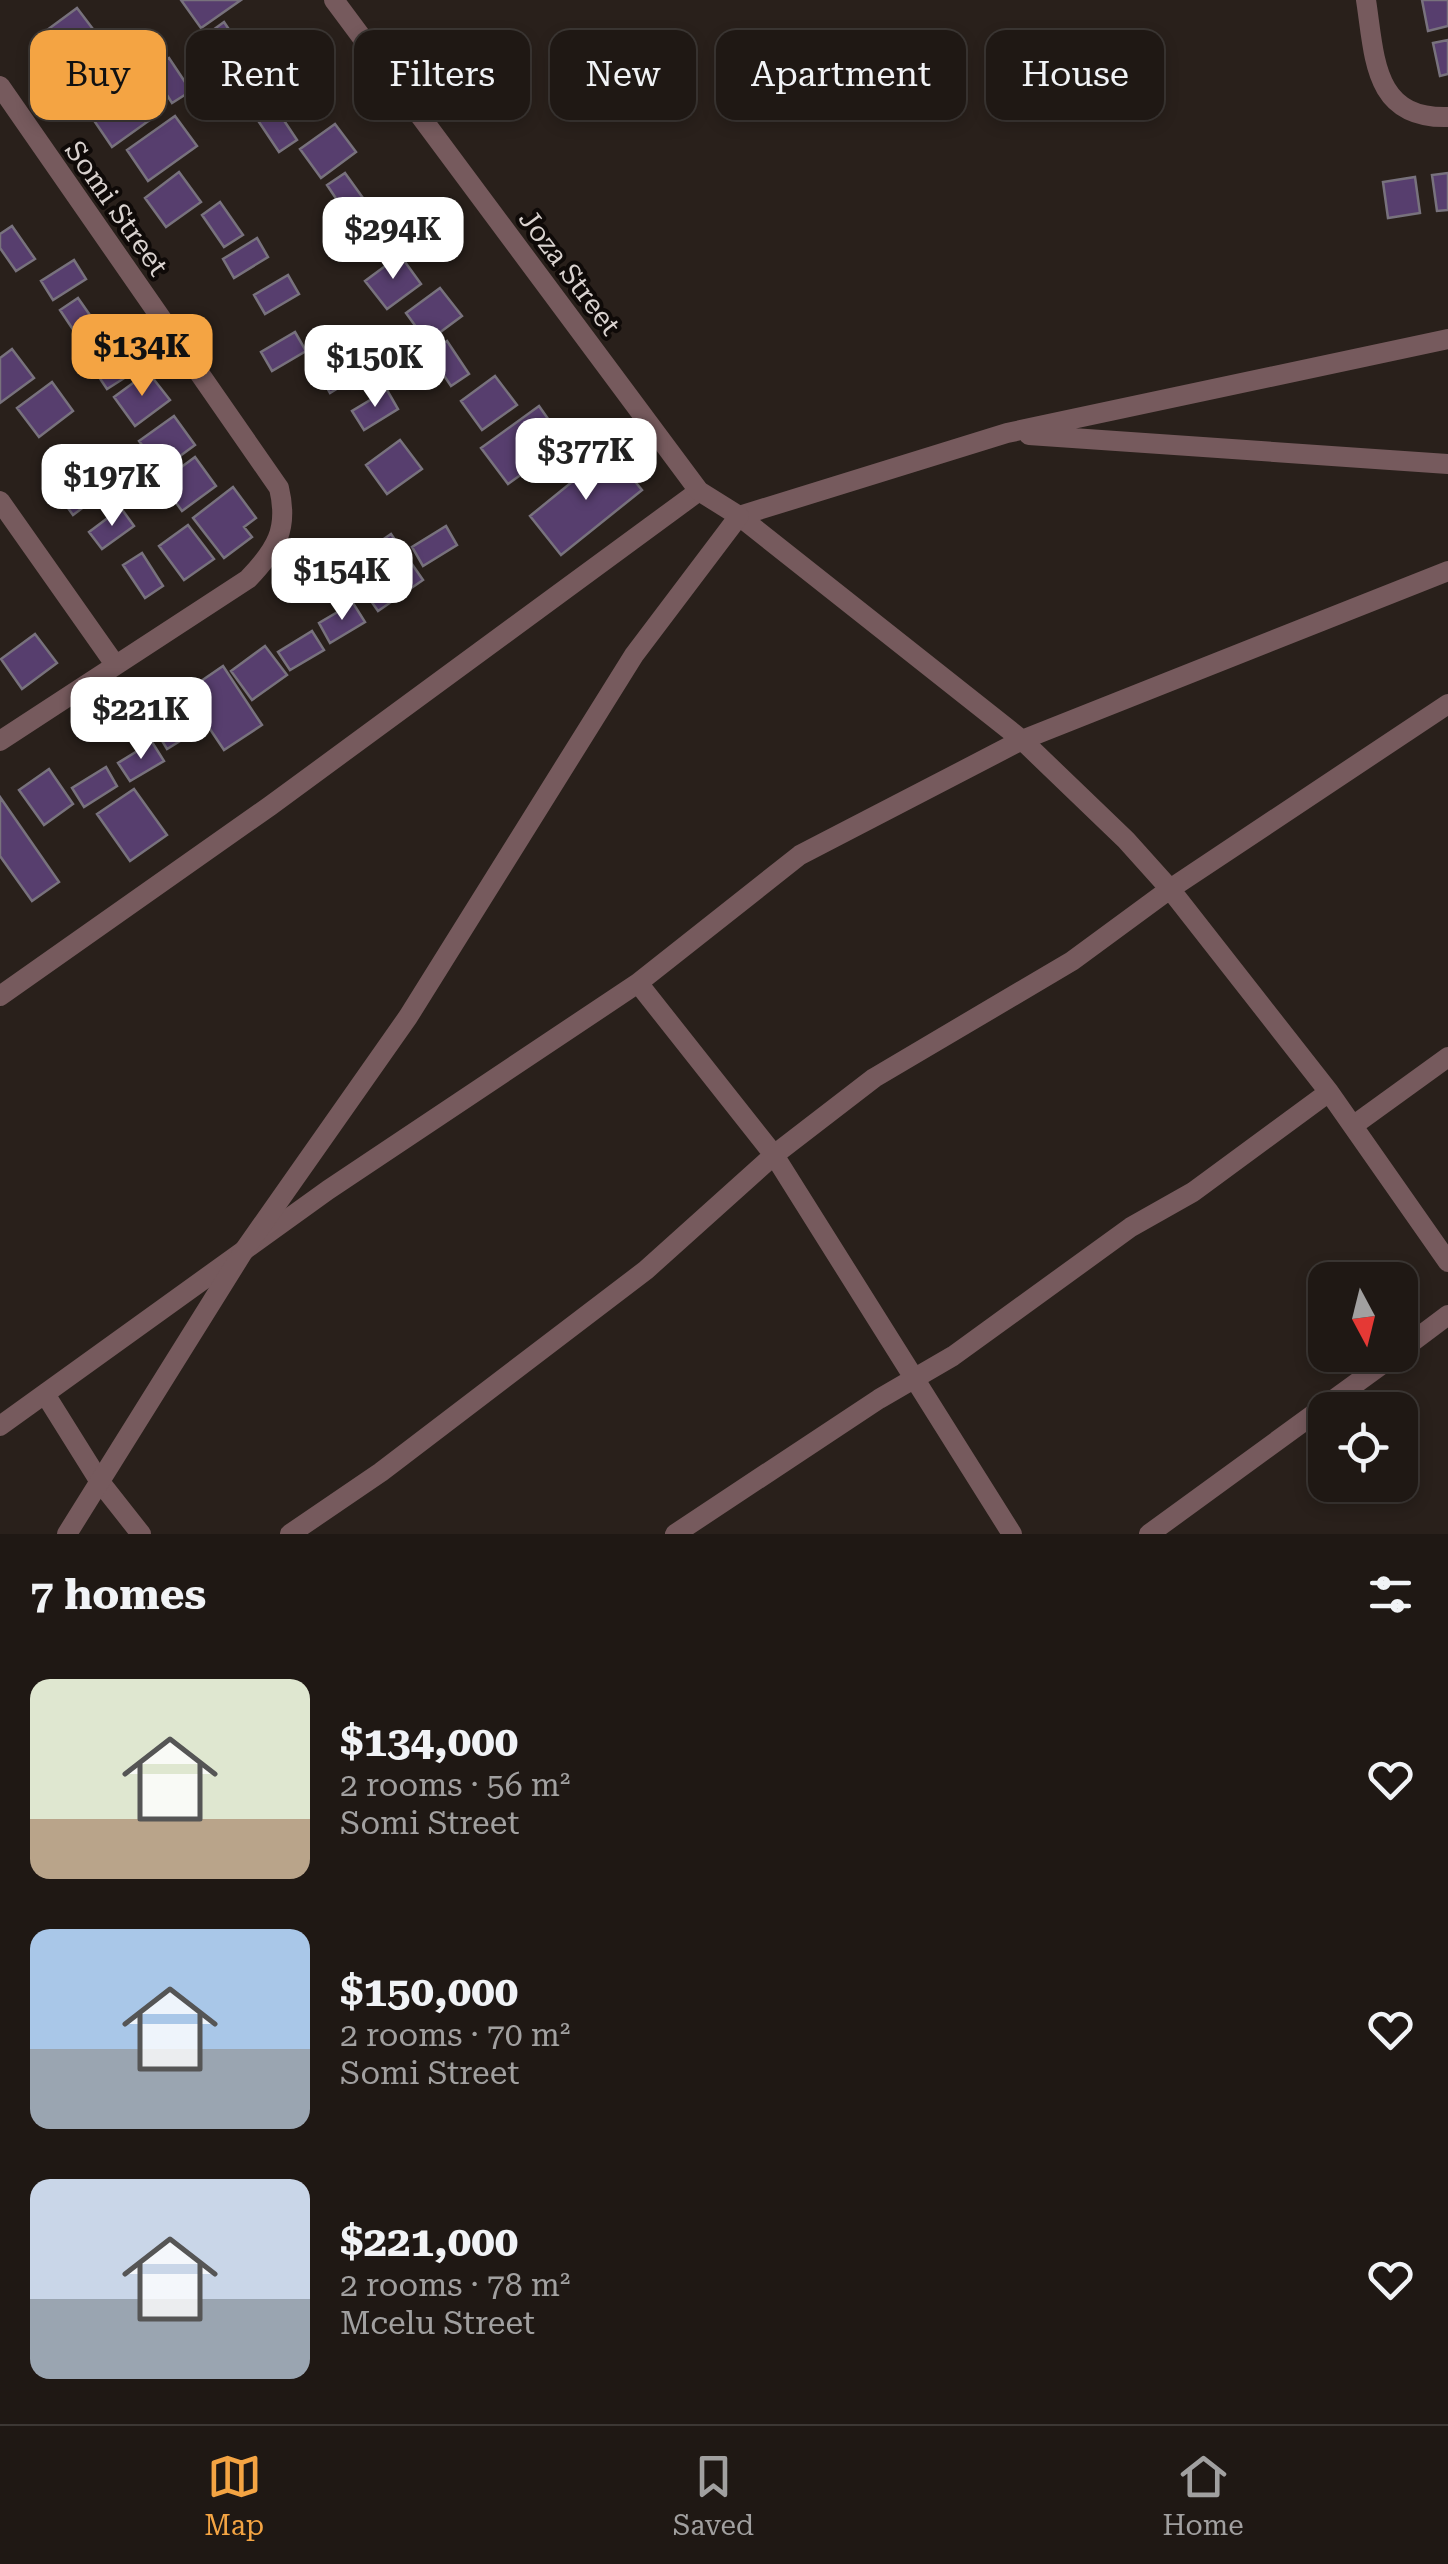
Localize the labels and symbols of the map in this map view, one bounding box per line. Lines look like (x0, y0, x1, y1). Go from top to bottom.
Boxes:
street label: Somi Street (58, 135, 175, 282)
pin: $294K (323, 197, 463, 282)
street label: Joza Street (512, 203, 627, 341)
pin: $134K (72, 314, 212, 399)
pin: $150K (305, 325, 445, 410)
pin: $377K (516, 418, 656, 503)
pin: $197K (42, 444, 182, 529)
pin: $154K (272, 538, 412, 623)
pin: $221K (71, 677, 211, 762)
north arrow (1308, 1262, 1418, 1372)

